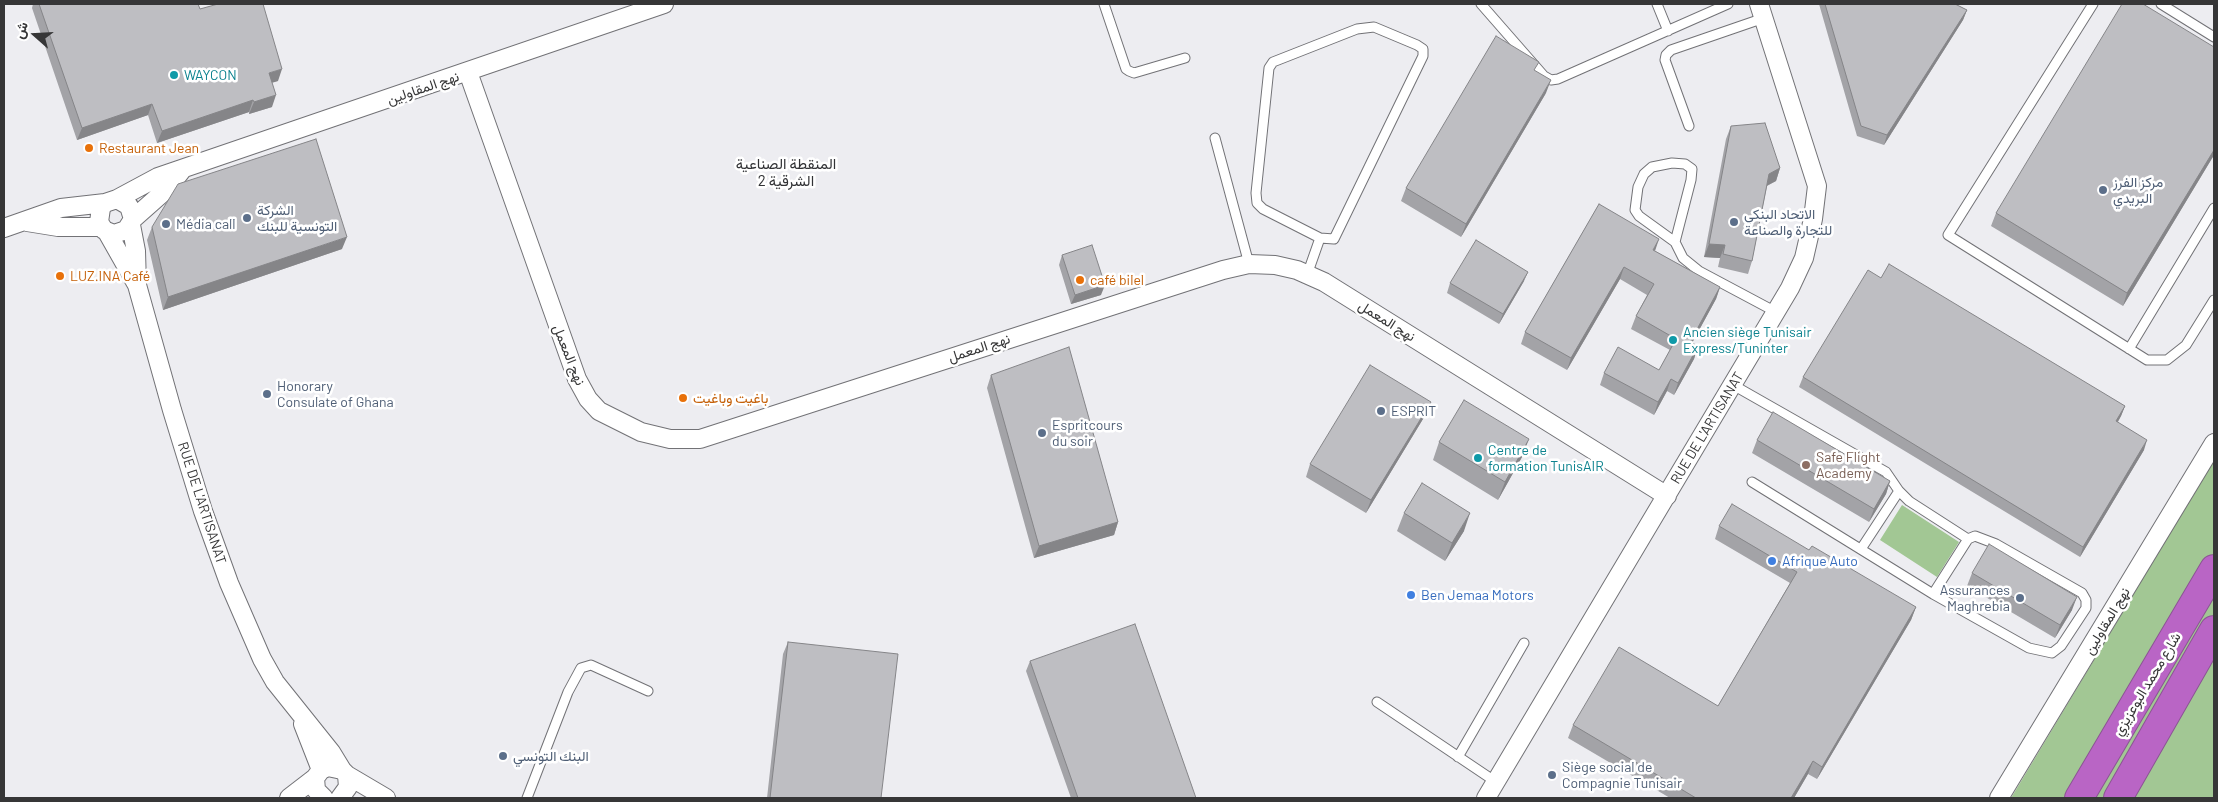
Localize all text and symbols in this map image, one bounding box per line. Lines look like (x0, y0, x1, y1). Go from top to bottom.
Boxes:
north arrow (10, 10, 60, 60)
text: ش (10, 19, 31, 41)
place label: WAYCON (184, 67, 237, 83)
street label: نهج المقاولين (385, 68, 461, 108)
marker: WAYCON (168, 69, 180, 81)
place label: Restaurant Jean (99, 140, 199, 156)
marker: Restaurant Jean (83, 142, 95, 154)
district label: المنقطة الصناعية الشرقية 2 (736, 155, 836, 190)
place label: مركز الفرز البريدي (2113, 174, 2163, 206)
marker: مركز الفرز البريدي (2097, 184, 2109, 196)
place label: الشركة التونسية للبنك (257, 202, 337, 234)
place label: الاتحاد البنكي للتجارة والصناعة (1744, 206, 1832, 238)
marker: الشركة التونسية للبنك (241, 212, 253, 224)
place label: Média call (176, 216, 236, 232)
marker: الاتحاد البنكي للتجارة والصناعة (1728, 216, 1740, 228)
marker: Média call (160, 218, 172, 230)
place label: LUZ.INA Café (70, 268, 150, 284)
marker: LUZ.INA Café (54, 270, 66, 282)
place label: café bilel (1090, 272, 1144, 288)
marker: café bilel (1074, 274, 1086, 286)
street label: نهج المعمل (1355, 297, 1419, 345)
street label: نهج المعمل (549, 322, 589, 388)
place label: Ancien siège Tunisair Express/Tuninter (1683, 324, 1812, 357)
street label: نهج المعمل (946, 330, 1012, 366)
marker: Ancien siège Tunisair Express/Tuninter (1667, 334, 1679, 346)
street label: RUE DE L'ARTISANAT (1667, 369, 1747, 487)
place label: Honorary Consulate of Ghana (277, 378, 394, 411)
marker: Honorary Consulate of Ghana (261, 388, 273, 400)
place label: باغيت وباغيت (693, 390, 768, 406)
marker: باغيت وباغيت (677, 392, 689, 404)
place label: ESPRIT (1391, 403, 1436, 419)
marker: ESPRIT (1375, 405, 1387, 417)
place label: Espritcours du soir (1052, 417, 1123, 450)
marker: Espritcours du soir (1036, 427, 1048, 439)
street label: RUE DE L'ARTISANAT (174, 440, 230, 566)
place label: Centre de formation TunisAIR (1488, 442, 1604, 474)
place label: Safe Flight Academy (1816, 449, 1881, 482)
marker: Centre de formation TunisAIR (1472, 452, 1484, 464)
marker: Safe Flight Academy (1800, 459, 1812, 471)
place label: Afrique Auto (1782, 553, 1858, 569)
marker: Afrique Auto (1766, 555, 1778, 567)
place label: Assurances Maghrebia (1940, 582, 2010, 614)
street label: نهج المقاولين (2080, 584, 2134, 658)
place label: Ben Jemaa Motors (1421, 587, 1534, 603)
marker: Ben Jemaa Motors (1405, 589, 1417, 601)
marker: Assurances Maghrebia (2014, 592, 2026, 604)
street label: شارع محمد البوعزيزي (2110, 629, 2184, 739)
place label: البنك التونسي (513, 748, 589, 764)
marker: البنك التونسي (497, 750, 509, 762)
place label: Siège social de Compagnie Tunisair (1562, 759, 1682, 792)
marker: Siège social de Compagnie Tunisair (1546, 769, 1558, 781)

